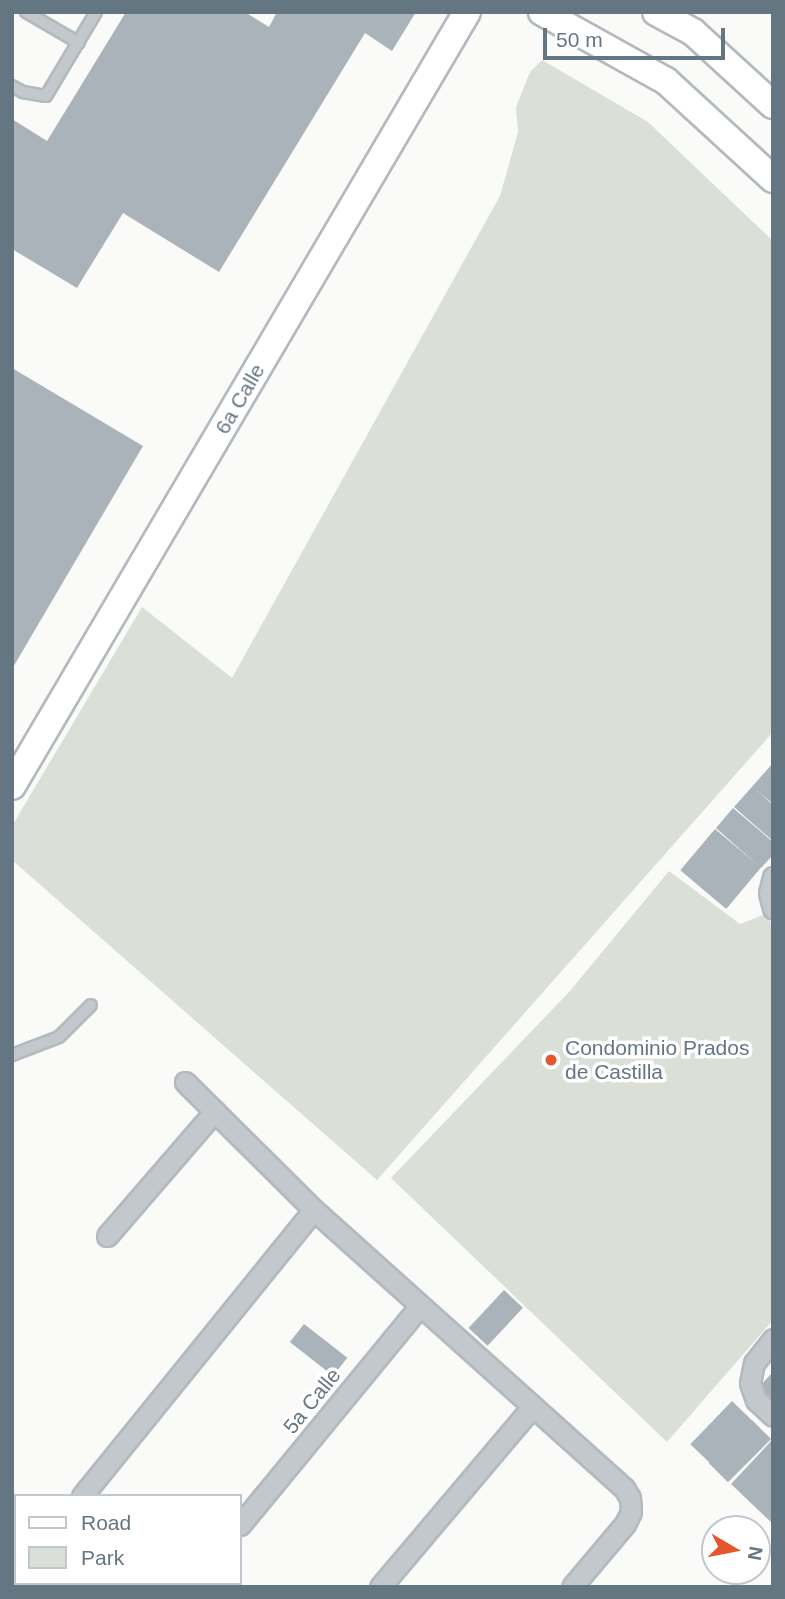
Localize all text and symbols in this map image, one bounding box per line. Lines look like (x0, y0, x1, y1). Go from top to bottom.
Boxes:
scale bar (547, 14, 729, 58)
text: 50 m (556, 28, 603, 51)
street label: 6a Calle (210, 359, 270, 439)
place label: Condominio Prados de Castilla (565, 1035, 749, 1085)
marker: Condominio Prados de Castilla (543, 1052, 559, 1068)
street label: 5a Calle (278, 1363, 346, 1439)
legend (14, 1494, 242, 1585)
text: Road (81, 1511, 131, 1534)
north arrow (701, 1515, 771, 1585)
text: N (744, 1545, 767, 1562)
text: Park (81, 1546, 124, 1569)

